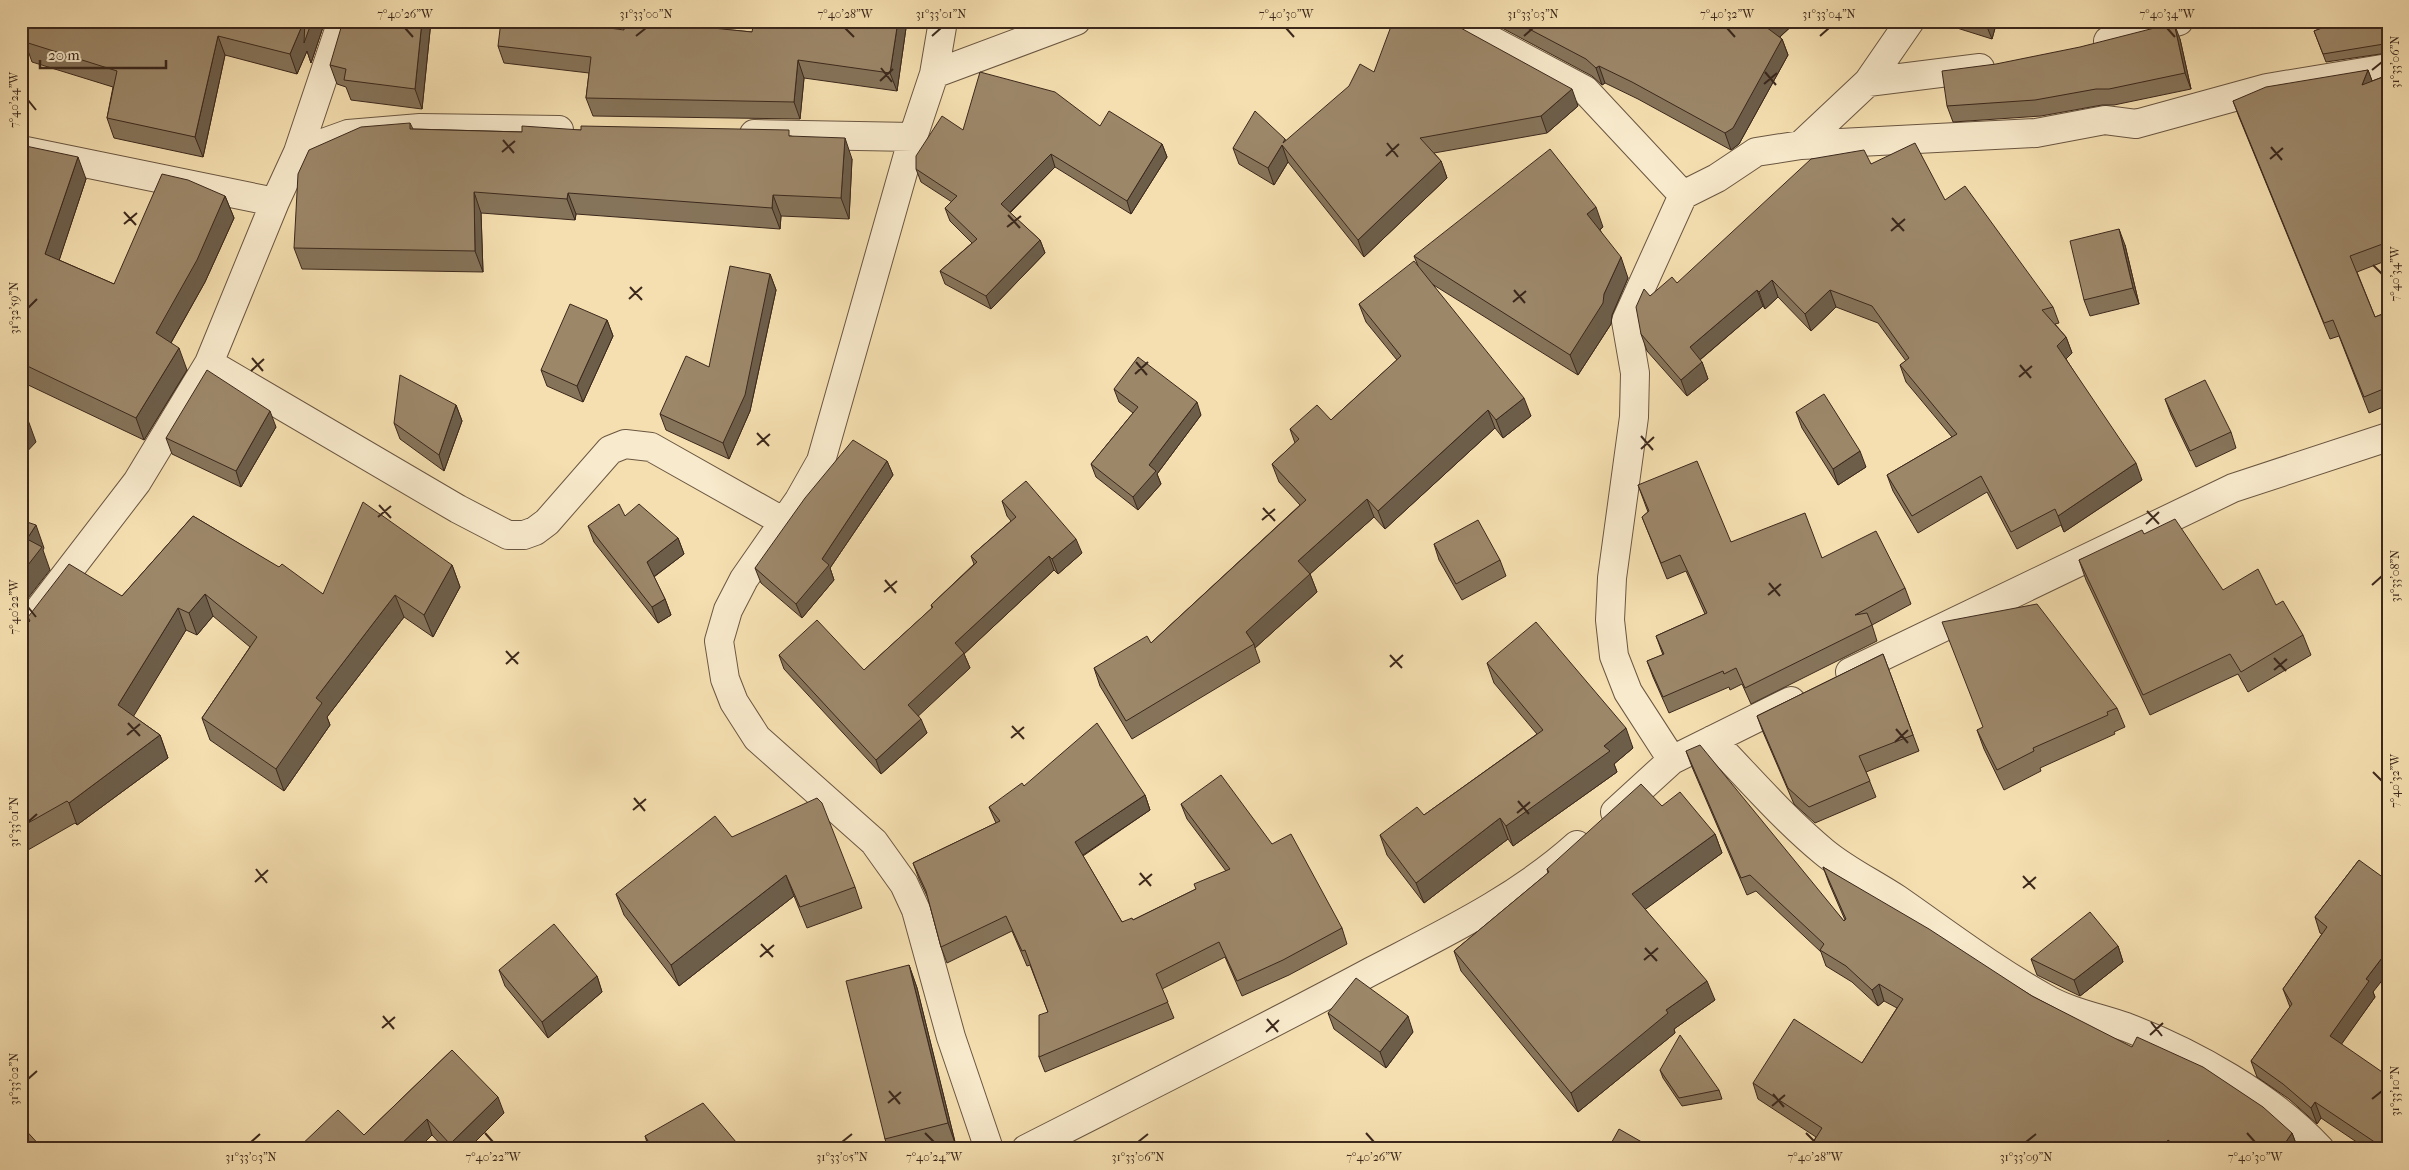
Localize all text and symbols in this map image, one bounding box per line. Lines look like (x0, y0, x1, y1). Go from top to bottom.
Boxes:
text: 7°40'26"W (377, 7, 434, 21)
text: 31°33'00"N (619, 7, 673, 21)
text: 7°40'28"W (817, 7, 874, 21)
text: 31°33'01"N (916, 7, 966, 21)
text: 7°40'30"W (1259, 7, 1314, 21)
text: 31°33'03"N (1507, 7, 1559, 21)
text: 7°40'32"W (1700, 7, 1755, 21)
text: 31°33'04"N (1802, 7, 1856, 21)
text: 7°40'34"W (2140, 7, 2196, 21)
text: 31°33'06"N (2388, 36, 2402, 88)
scale bar (40, 38, 166, 70)
text: 20 m (48, 46, 80, 64)
text: 7°40'24"W (7, 71, 21, 128)
text: 7°40'34"W (2388, 245, 2402, 301)
text: 31°32'59"N (7, 282, 21, 334)
text: 31°33'08"N (2388, 550, 2402, 602)
text: 7°40'22"W (7, 578, 21, 635)
text: 7°40'32"W (2388, 753, 2402, 808)
text: 31°33'01"N (7, 797, 21, 847)
text: 31°33'02"N (7, 1053, 21, 1105)
text: 31°33'10"N (2388, 1066, 2402, 1116)
text: 31°33'03"N (225, 1150, 277, 1164)
text: 7°40'22"W (465, 1150, 522, 1164)
text: 31°33'05"N (816, 1150, 868, 1164)
text: 7°40'24"W (906, 1150, 963, 1164)
text: 31°33'06"N (1112, 1150, 1164, 1164)
text: 7°40'26"W (1346, 1150, 1403, 1164)
text: 7°40'28"W (1787, 1150, 1844, 1164)
text: 31°33'09"N (2000, 1150, 2052, 1164)
text: 7°40'30"W (2228, 1150, 2283, 1164)

